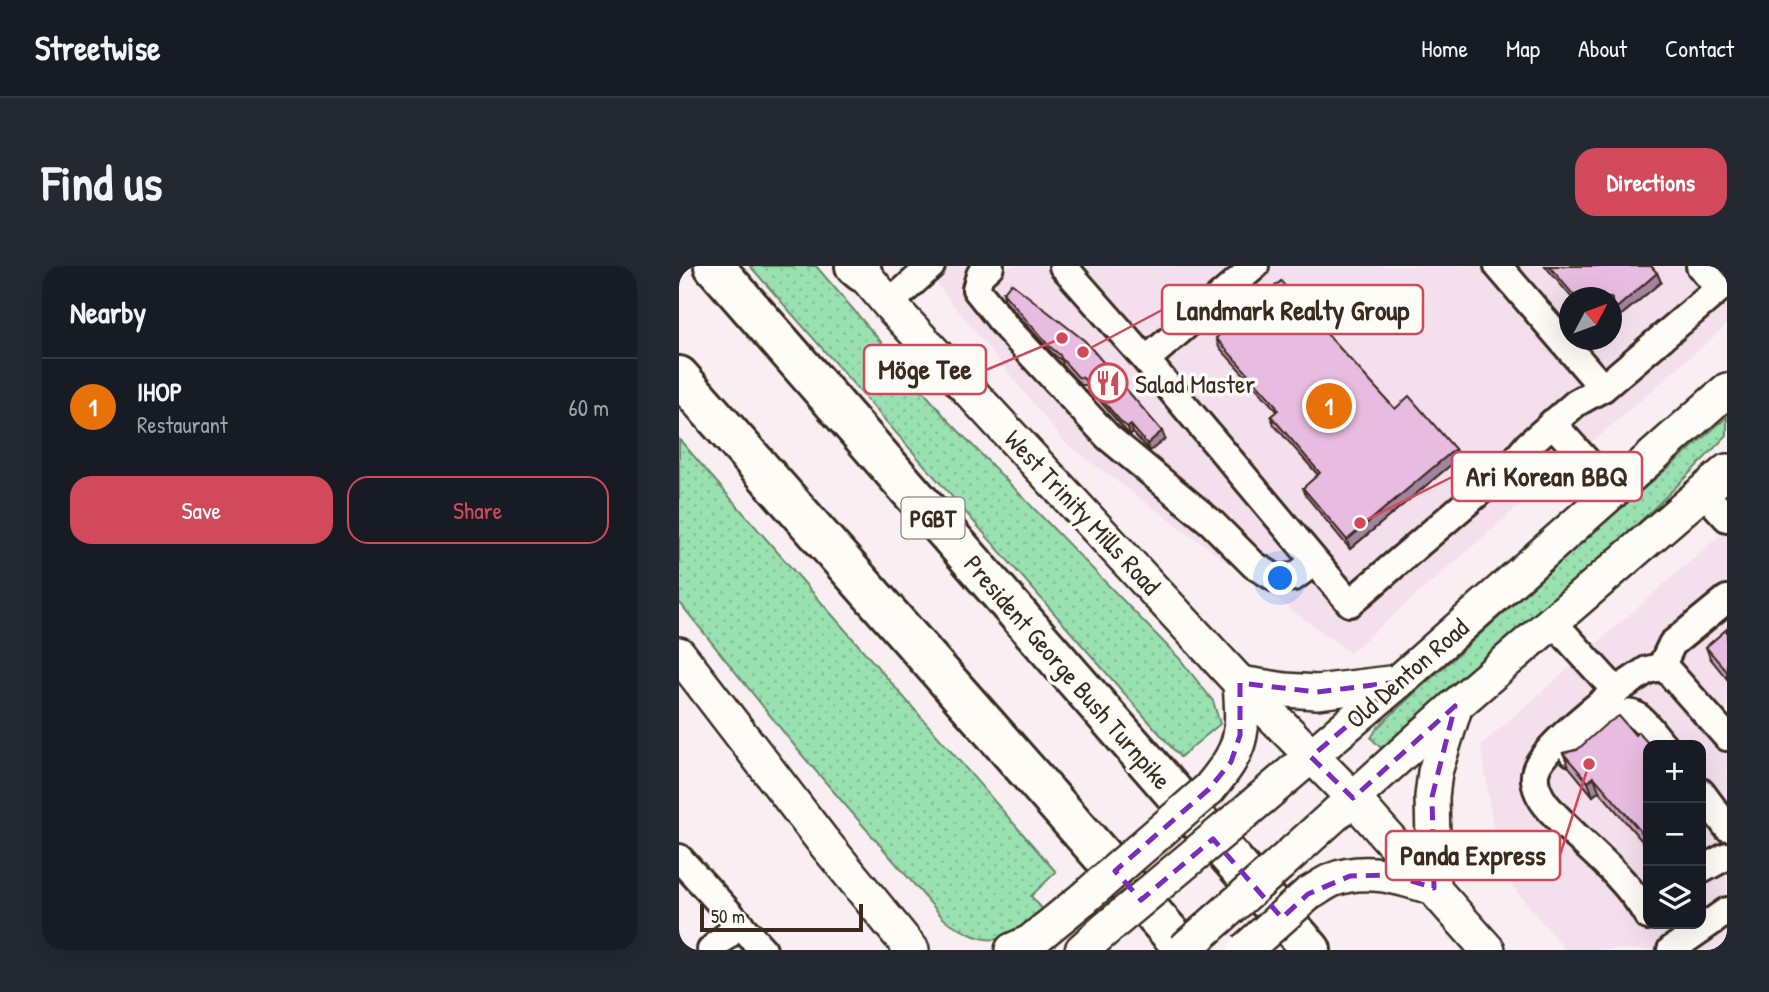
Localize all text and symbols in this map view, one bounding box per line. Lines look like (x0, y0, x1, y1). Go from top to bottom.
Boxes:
text: Streetwise (35, 26, 160, 70)
text: Home (1421, 32, 1468, 64)
text: Map (1506, 32, 1540, 64)
text: About (1578, 32, 1627, 64)
text: Contact (1665, 32, 1734, 64)
button: Directions (1575, 148, 1727, 216)
text: Find us (42, 149, 162, 215)
callout: Landmark Realty Group (1162, 285, 1423, 334)
north arrow (1559, 287, 1622, 350)
text: Landmark Realty Group (1177, 291, 1410, 330)
text: Nearby (70, 292, 146, 332)
callout: Möge Tee (864, 345, 986, 394)
text: Möge Tee (878, 350, 973, 389)
restaurant icon: Salad Master (1087, 362, 1129, 404)
place label: Salad Master (1135, 366, 1255, 401)
text: IHOP (137, 374, 182, 409)
pin: 1 (1306, 380, 1352, 432)
text: 1 (89, 392, 97, 423)
text: 60 m (569, 392, 609, 423)
text: Restaurant (137, 409, 228, 440)
street label: West Trinity Mills Road (997, 422, 1169, 602)
callout: Ari Korean BBQ (1452, 452, 1642, 501)
text: Ari Korean BBQ (1466, 457, 1628, 495)
button: Save (70, 476, 333, 544)
button: Share (347, 476, 609, 544)
road number: PGBT (901, 498, 965, 538)
street label: President George Bush Turnpike (956, 547, 1180, 797)
your location (1263, 561, 1297, 595)
street label: Old Denton Road (1338, 610, 1476, 736)
map controls (1643, 740, 1706, 929)
button: + (1643, 740, 1706, 803)
button: − (1643, 803, 1706, 866)
callout: Panda Express (1386, 831, 1560, 880)
text: Panda Express (1400, 836, 1546, 875)
button: layers (1643, 866, 1706, 929)
scale bar (700, 901, 863, 933)
text: 50 m (711, 903, 745, 929)

